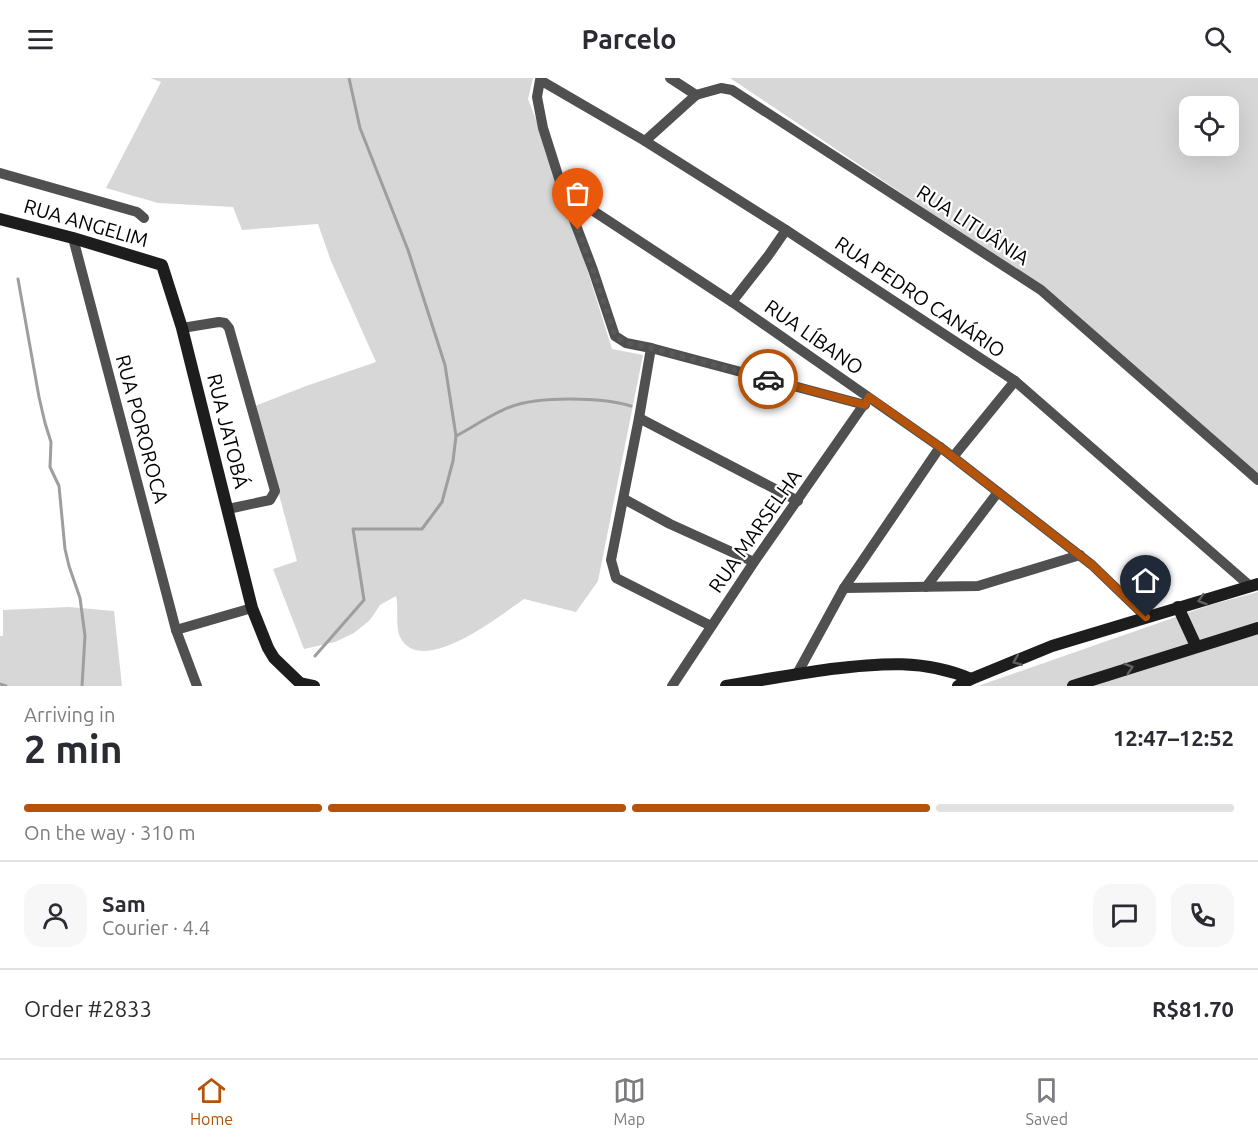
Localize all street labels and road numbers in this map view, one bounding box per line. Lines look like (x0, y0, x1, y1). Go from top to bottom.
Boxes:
street label: RUA LITUÂNIA (913, 180, 1034, 269)
street label: RUA ANGELIM (21, 194, 151, 251)
street label: RUA PEDRO CANÁRIO (831, 231, 1009, 362)
street label: RUA LÍBANO (761, 294, 868, 379)
street label: RUA POROROCA (112, 352, 173, 506)
street label: RUA JATOBÁ (203, 371, 254, 491)
street label: RUA MARSELHA (703, 465, 806, 597)

